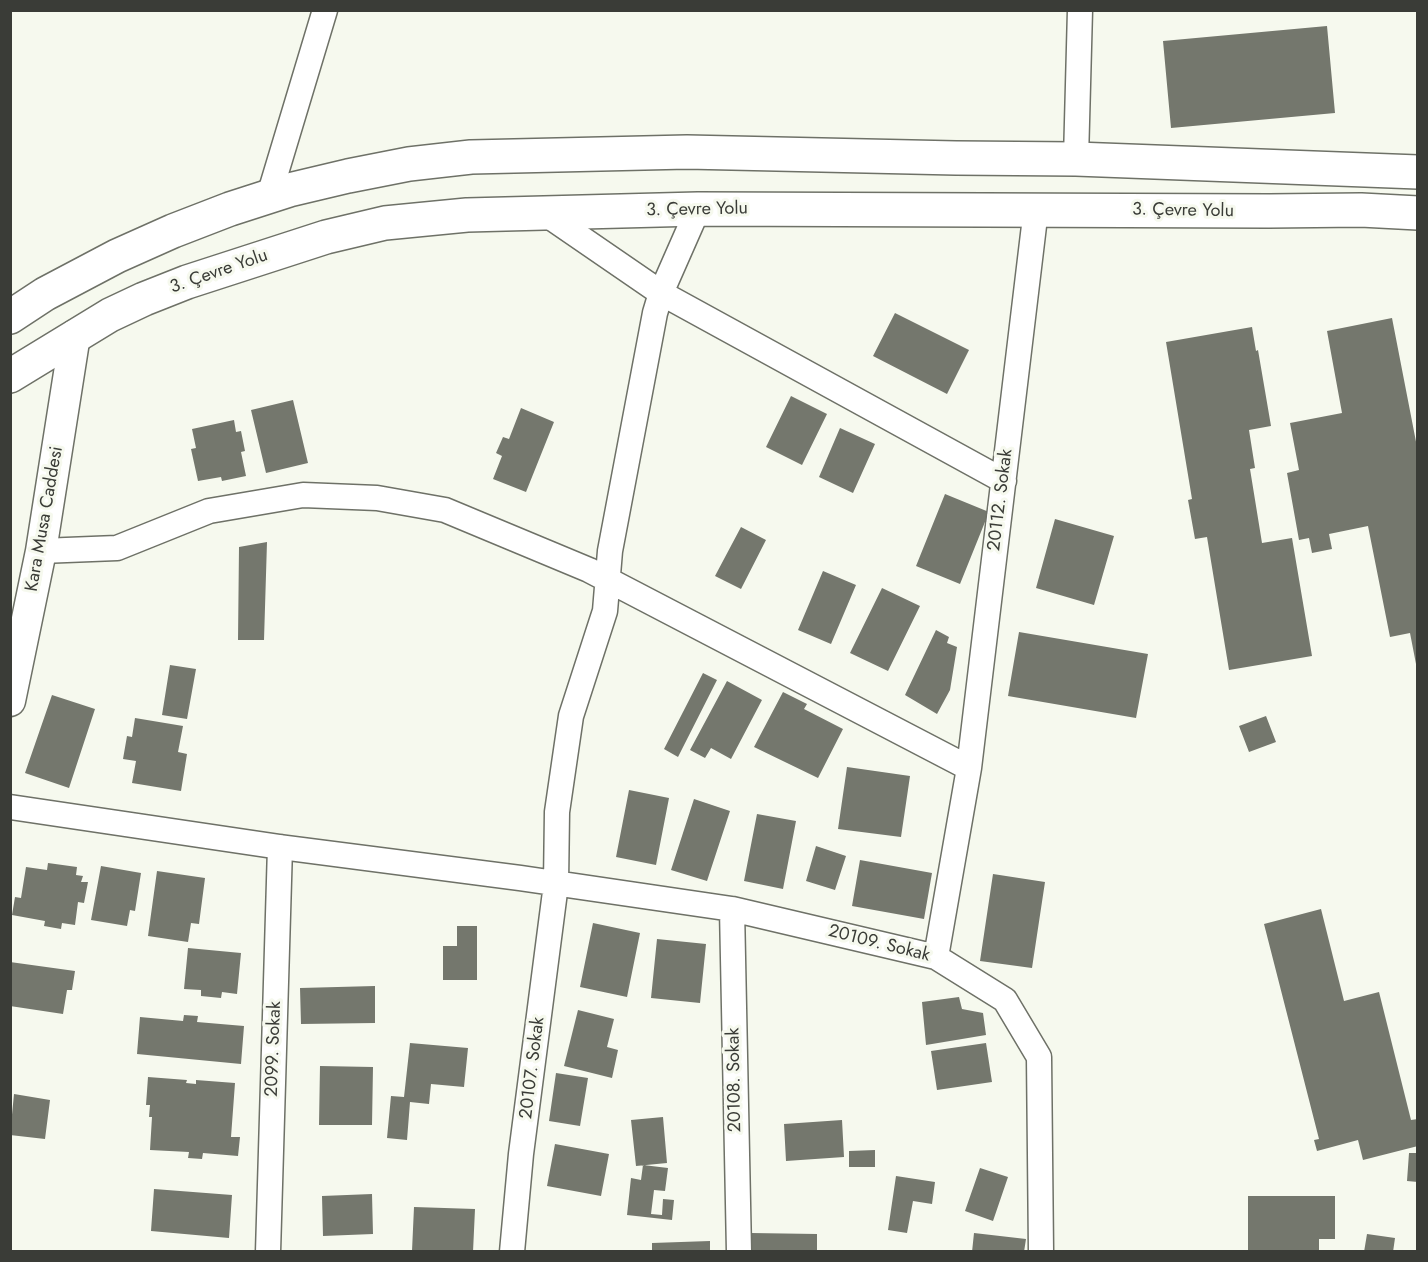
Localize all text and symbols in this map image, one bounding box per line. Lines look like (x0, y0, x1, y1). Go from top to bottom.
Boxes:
street label: 3. Çevre Yolu (646, 198, 748, 222)
street label: 3. Çevre Yolu (1132, 199, 1234, 223)
street label: 3. Çevre Yolu (167, 245, 271, 299)
street label: Kara Musa Caddesi (22, 445, 68, 593)
street label: 20112. Sokak (984, 448, 1018, 552)
street label: 20109. Sokak (826, 921, 932, 967)
street label: 2099. Sokak (262, 1001, 286, 1097)
street label: 20107. Sokak (516, 1016, 550, 1120)
street label: 20108. Sokak (723, 1028, 747, 1132)

